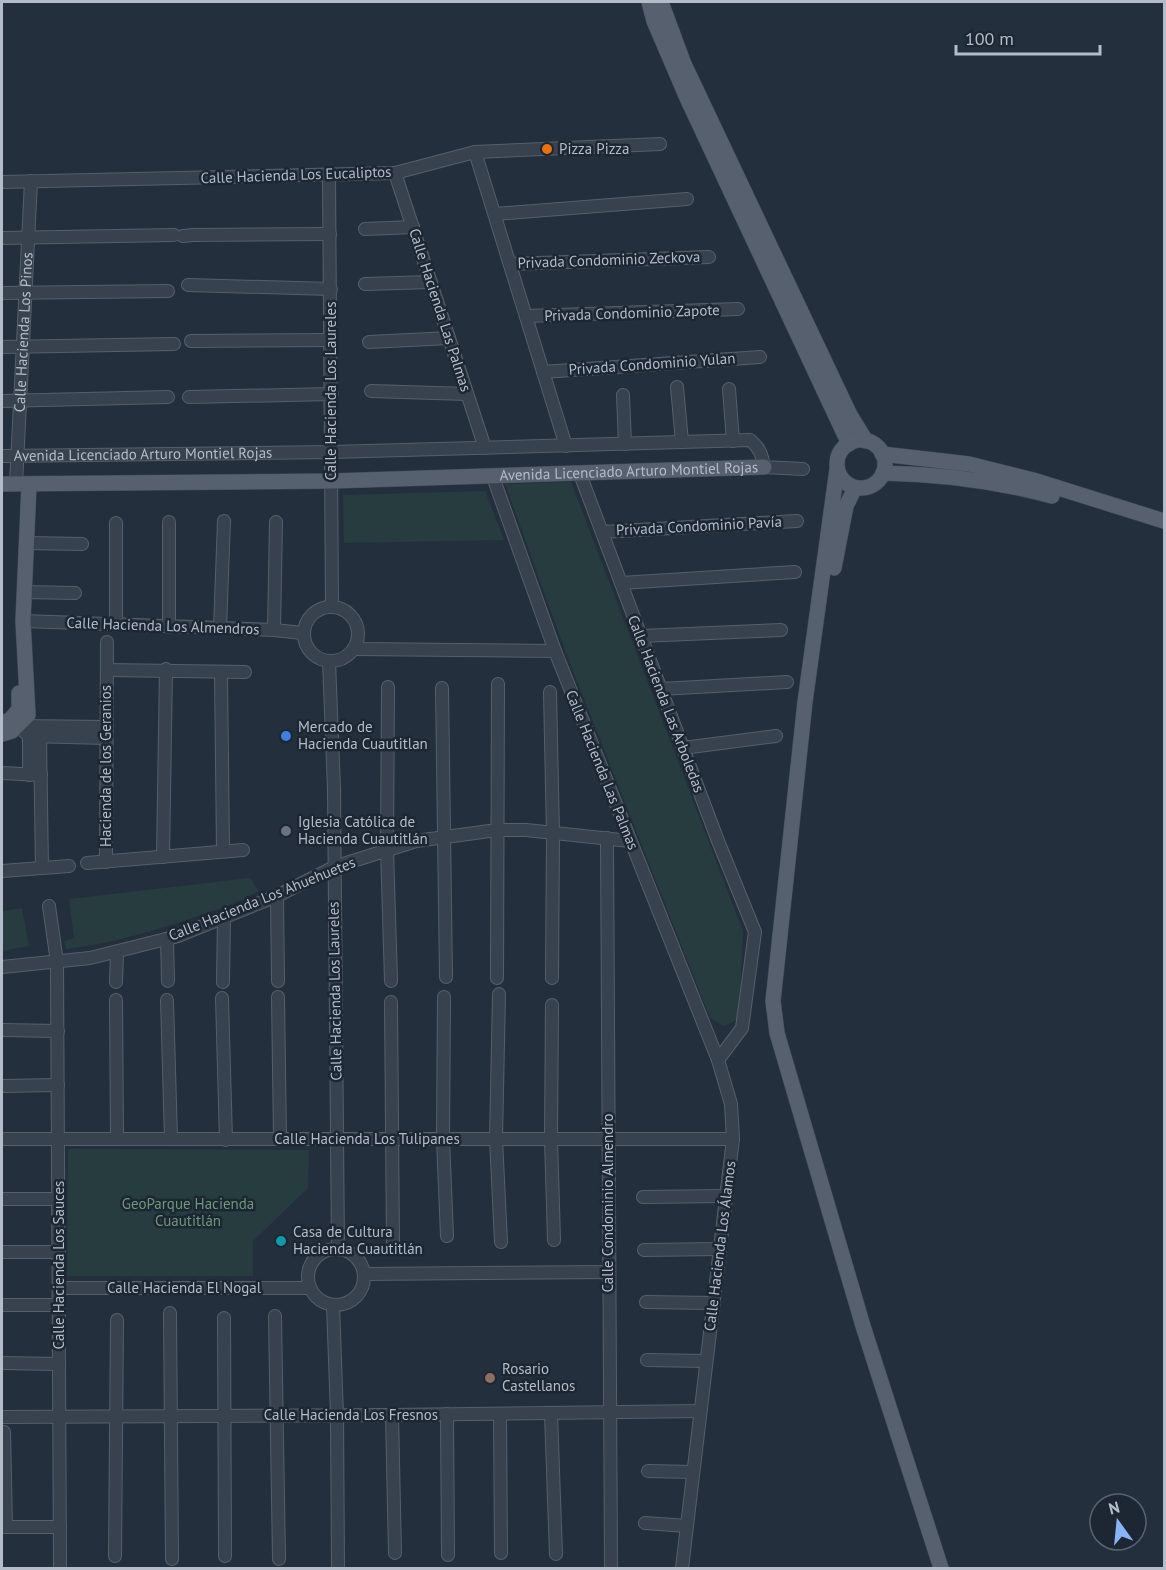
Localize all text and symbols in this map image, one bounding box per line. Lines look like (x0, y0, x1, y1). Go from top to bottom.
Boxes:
scale bar (956, 18, 1100, 56)
text: 100 m (965, 27, 1014, 50)
place label: Pizza Pizza (559, 139, 630, 158)
marker: Pizza Pizza (540, 142, 554, 156)
street label: Calle Hacienda Los Eucaliptos (200, 162, 392, 187)
street label: Calle Hacienda Las Palmas (405, 226, 476, 394)
street label: Privada Condominio Zeckova (517, 247, 701, 272)
street label: Calle Hacienda Los Pinos (10, 252, 36, 413)
street label: Privada Condominio Zapote (544, 300, 720, 325)
street label: Calle Hacienda Los Laureles (321, 301, 340, 481)
street label: Privada Condominio Yulan (568, 348, 736, 379)
street label: Avenida Licenciado Arturo Montiel Rojas (13, 443, 272, 465)
street label: Avenida Licenciado Arturo Montiel Rojas (499, 457, 758, 485)
street label: Privada Condominio Pavía (616, 512, 782, 539)
street label: Calle Hacienda Las Arboledas (624, 612, 709, 795)
street label: Calle Hacienda Los Almendros (66, 613, 260, 638)
street label: Hacienda de los Geranios (96, 685, 115, 847)
street label: Calle Hacienda Las Palmas (562, 687, 643, 852)
place label: Mercado de Hacienda Cuautitlan (298, 717, 428, 753)
marker: Mercado de Hacienda Cuautitlan (279, 729, 293, 743)
place label: Iglesia Católica de Hacienda Cuautitlán (298, 812, 428, 848)
marker: Iglesia Católica de Hacienda Cuautitlán (279, 824, 293, 838)
street label: Calle Hacienda Los Ahuehuetes (166, 852, 358, 945)
street label: Calle Hacienda Los Laureles (323, 901, 346, 1081)
street label: Calle Condominio Almendro (598, 1114, 617, 1292)
street label: Calle Hacienda Los Tulipanes (274, 1129, 460, 1148)
street label: Calle Hacienda Los Álamos (700, 1160, 739, 1332)
street label: Calle Hacienda Los Sauces (49, 1181, 68, 1349)
park label: GeoParque Hacienda Cuautitlán (122, 1194, 254, 1230)
place label: Casa de Cultura Hacienda Cuautitlán (293, 1222, 423, 1258)
marker: Casa de Cultura Hacienda Cuautitlán (274, 1234, 288, 1248)
street label: Calle Hacienda El Nogal (107, 1278, 262, 1297)
place label: Rosario Castellanos (502, 1359, 575, 1395)
marker: Rosario Castellanos (483, 1371, 497, 1385)
street label: Calle Hacienda Los Fresnos (264, 1405, 438, 1424)
north arrow (1088, 1492, 1148, 1552)
text: N (1106, 1496, 1122, 1519)

